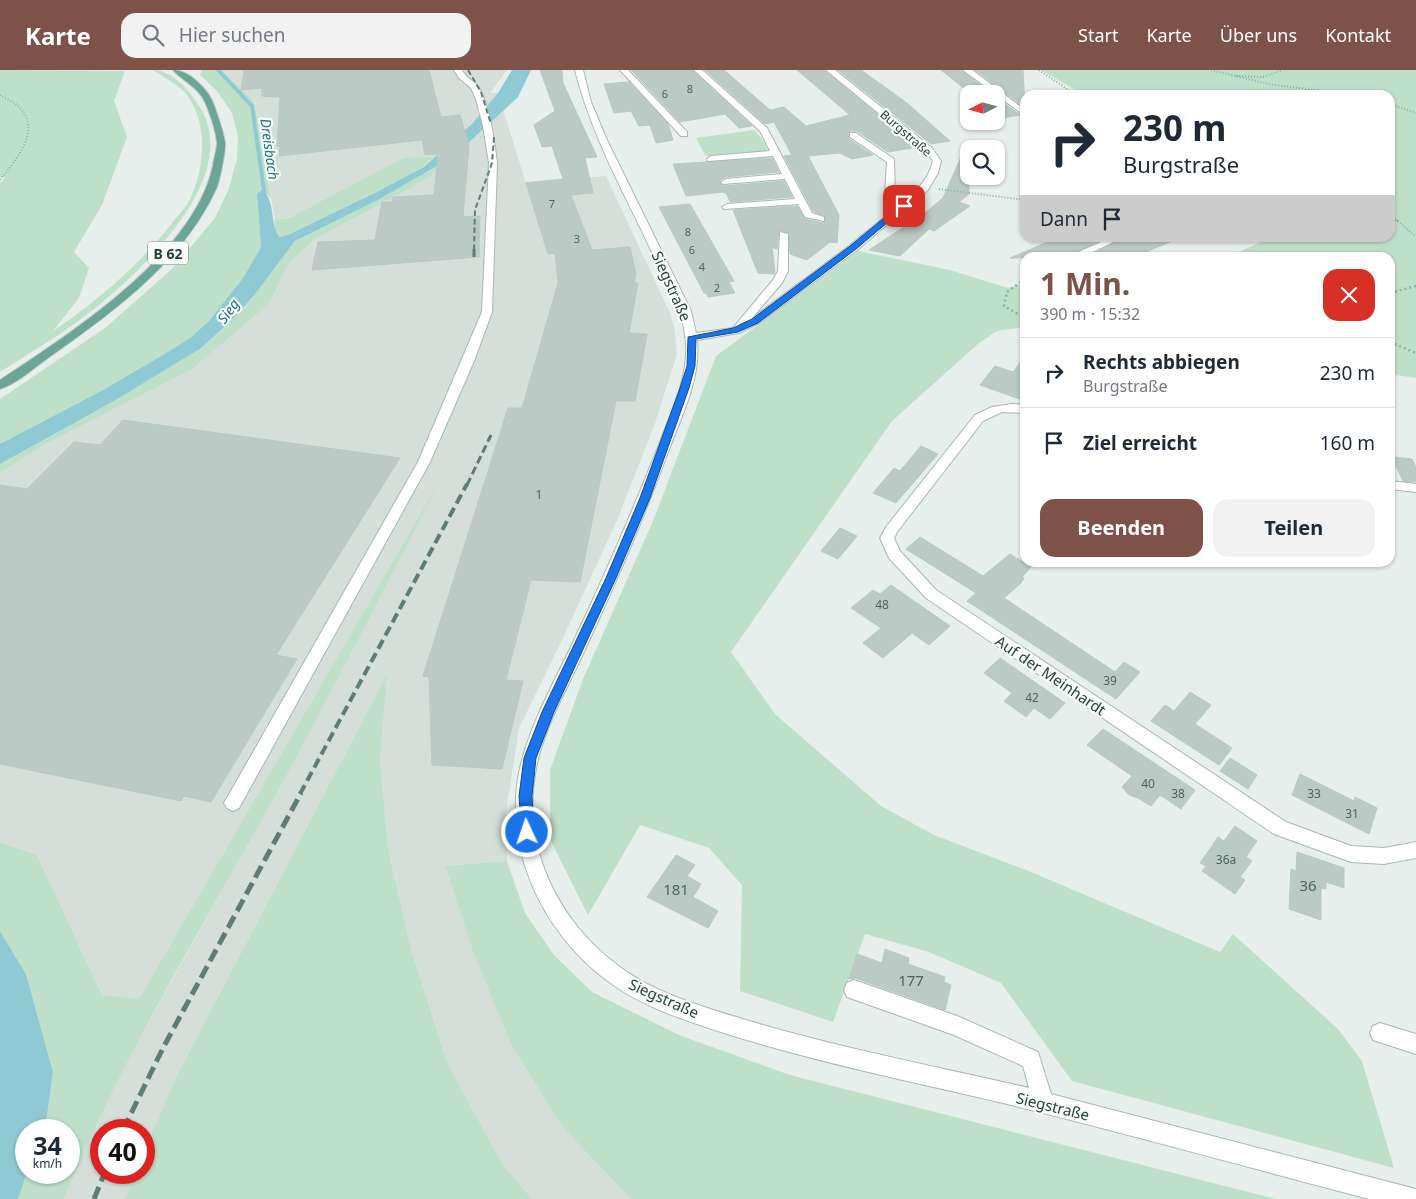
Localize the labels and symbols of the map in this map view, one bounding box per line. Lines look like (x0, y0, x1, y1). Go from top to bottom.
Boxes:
house number: 8 (687, 81, 693, 96)
north arrow (960, 85, 1005, 130)
house number: 6 (662, 86, 668, 101)
street label: Burgstraße (877, 106, 936, 160)
water label: Dreisbach (256, 117, 284, 181)
pin (883, 185, 925, 227)
house number: 7 (549, 196, 555, 211)
house number: 8 (685, 224, 691, 239)
house number: 3 (574, 231, 580, 246)
road number: B 62 (148, 242, 188, 264)
house number: 6 (689, 242, 695, 257)
street label: Siegstraße (648, 248, 696, 324)
house number: 4 (699, 259, 706, 274)
house number: 2 (714, 280, 720, 295)
water label: Sieg (213, 295, 243, 327)
house number: 1 (536, 486, 542, 503)
house number: 48 (875, 596, 889, 613)
street label: Auf der Meinhardt (992, 631, 1111, 720)
house number: 39 (1103, 672, 1117, 689)
house number: 42 (1025, 689, 1039, 706)
house number: 40 (1141, 775, 1155, 792)
house number: 38 (1171, 785, 1185, 802)
house number: 33 (1307, 785, 1321, 802)
position arrow (500, 805, 552, 857)
house number: 31 (1345, 805, 1359, 822)
house number: 36a (1216, 851, 1236, 868)
house number: 36 (1299, 875, 1317, 895)
house number: 181 (663, 879, 689, 899)
house number: 177 (898, 970, 924, 990)
street label: Siegstraße (626, 974, 702, 1022)
street label: Siegstraße (1014, 1087, 1092, 1125)
speed limit sign: 40 (90, 1119, 155, 1184)

